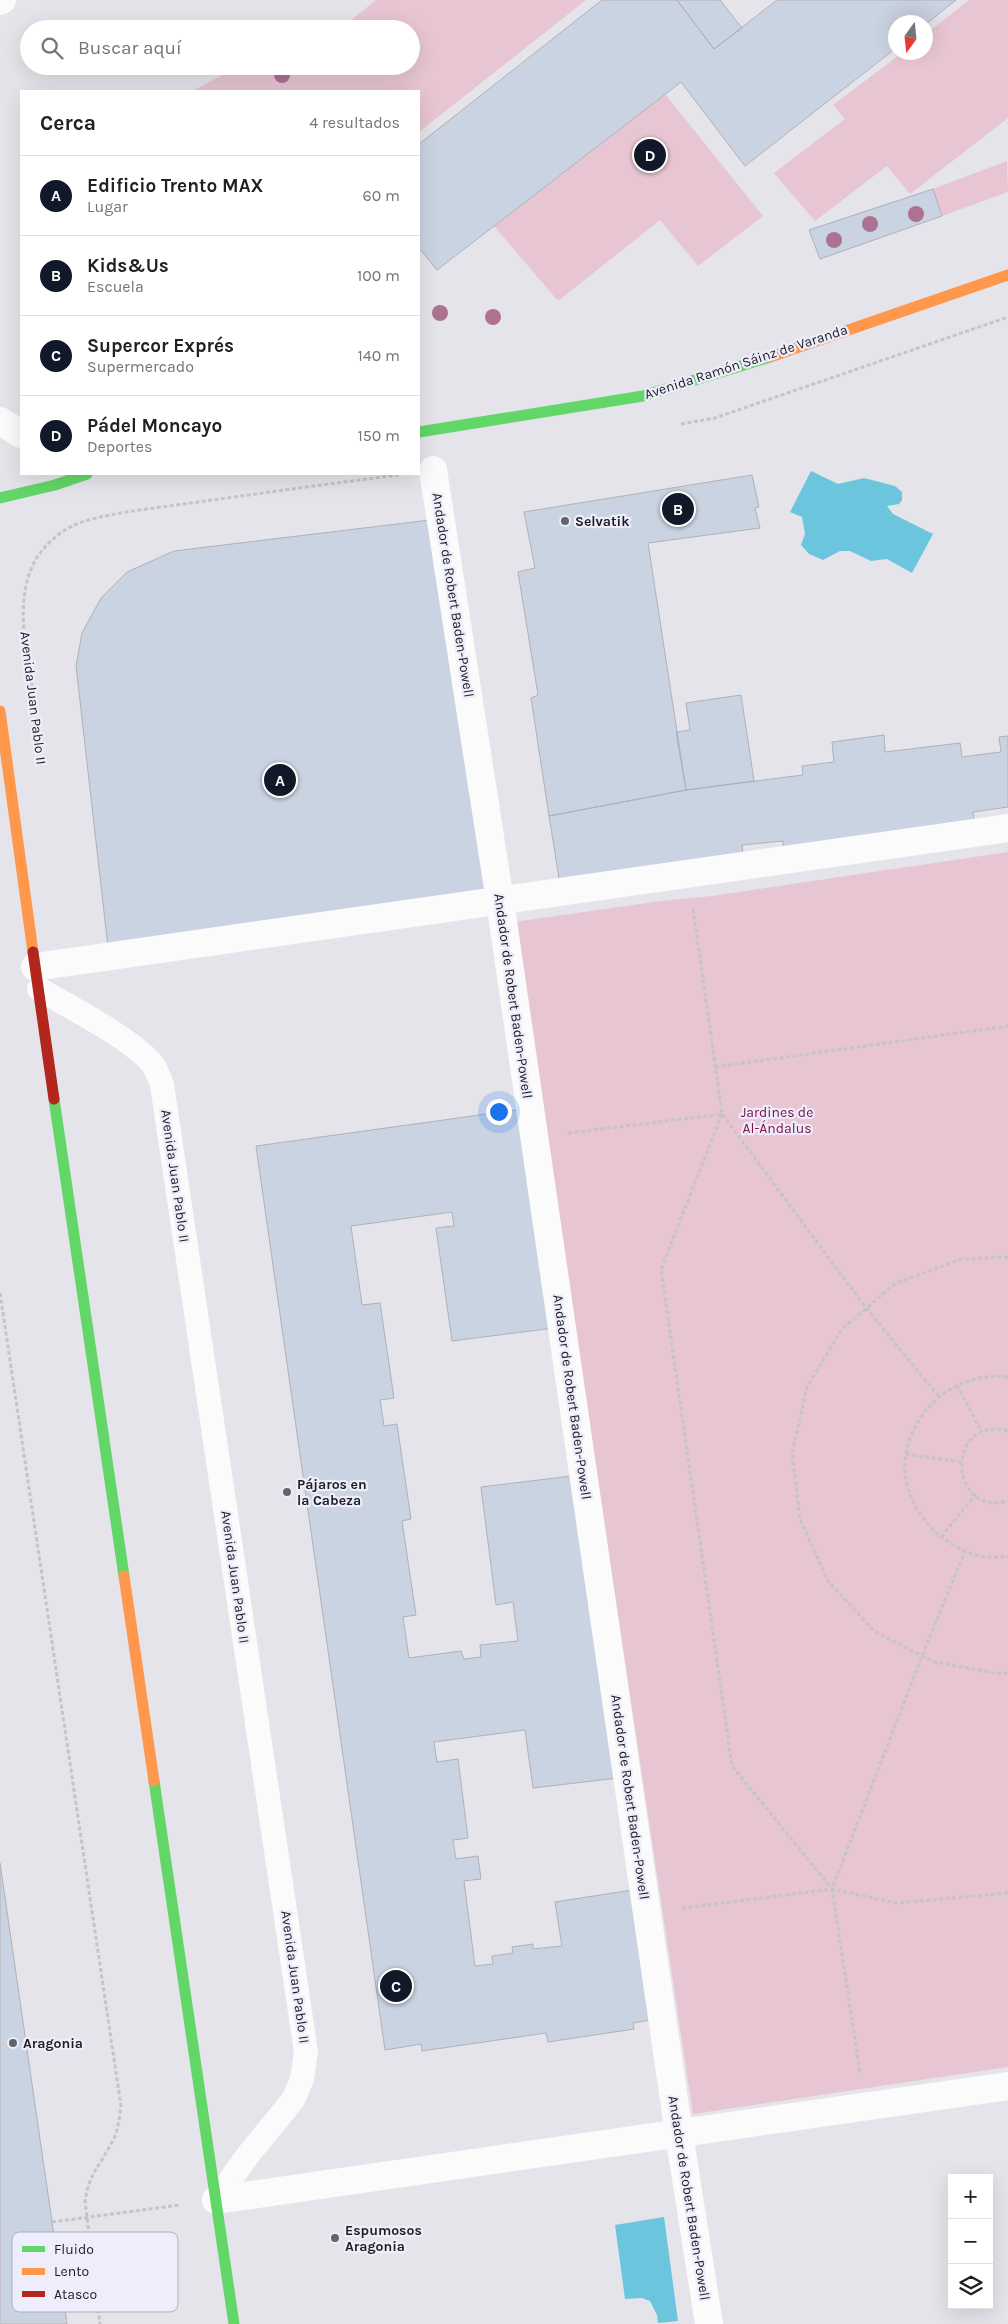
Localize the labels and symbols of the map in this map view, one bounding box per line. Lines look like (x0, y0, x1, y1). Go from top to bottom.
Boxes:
north arrow (888, 15, 933, 60)
pin: D (634, 136, 666, 174)
street label: Avenida Ramón Sáinz de Varanda (642, 321, 850, 403)
pin: B (662, 490, 694, 528)
street label: Andador de Robert Baden-Powell (428, 492, 478, 698)
place label: Selvatik (575, 513, 630, 530)
marker: Selvatik (559, 515, 571, 527)
street label: Avenida Juan Pablo II (16, 630, 50, 766)
pin: A (264, 761, 296, 799)
street label: Andador de Robert Baden-Powell (490, 892, 536, 1100)
your location (486, 1099, 512, 1125)
park label: Jardines de Al-Ándalus (741, 1104, 813, 1137)
street label: Avenida Juan Pablo II (157, 1108, 193, 1244)
street label: Andador de Robert Baden-Powell (549, 1293, 595, 1501)
place label: Pájaros en la Cabeza (297, 1476, 367, 1509)
marker: Pájaros en la Cabeza (281, 1486, 293, 1498)
street label: Avenida Juan Pablo II (217, 1509, 253, 1645)
street label: Andador de Robert Baden-Powell (607, 1693, 653, 1901)
street label: Avenida Juan Pablo II (277, 1909, 313, 2045)
pin: C (380, 1967, 412, 2005)
place label: Aragonia (23, 2035, 83, 2052)
marker: Aragonia (7, 2037, 19, 2049)
street label: Andador de Robert Baden-Powell (664, 2095, 714, 2301)
place label: Espumosos Aragonia (345, 2222, 422, 2255)
legend (12, 2232, 178, 2312)
marker: Espumosos Aragonia (329, 2232, 341, 2244)
text: Fluido (54, 2241, 94, 2258)
text: Lento (54, 2263, 89, 2280)
text: Atasco (54, 2286, 97, 2303)

